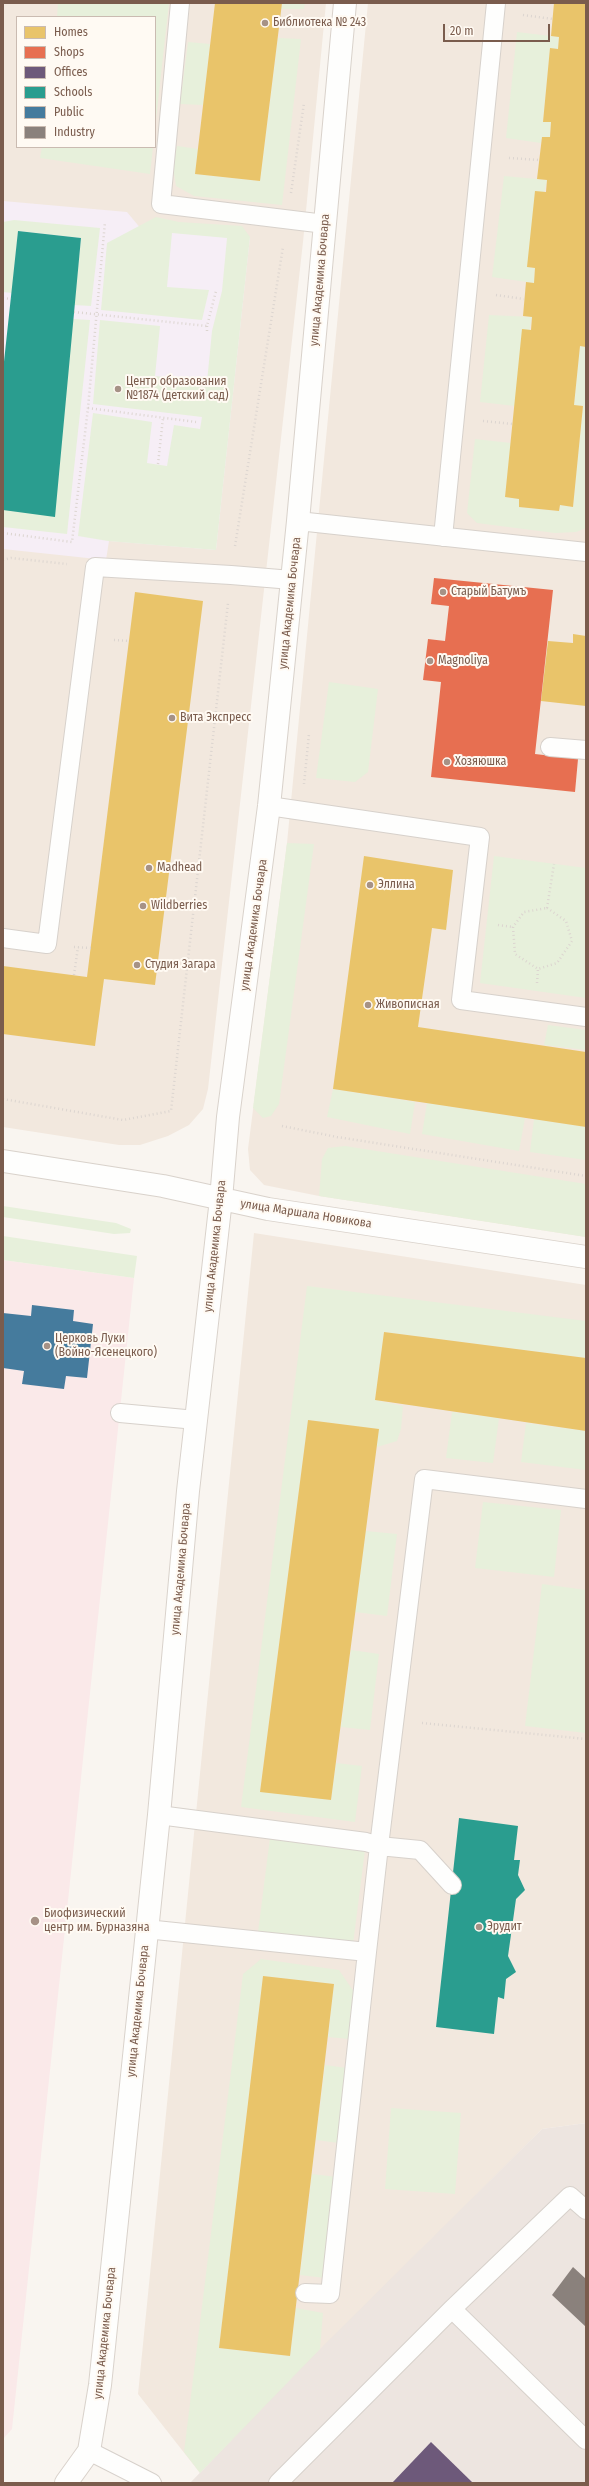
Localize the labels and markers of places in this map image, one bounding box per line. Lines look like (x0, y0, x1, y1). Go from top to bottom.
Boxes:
place label: Библиотека № 243 (273, 16, 366, 30)
marker: Библиотека № 243 (260, 18, 270, 28)
place label: Центр образования №1874 (детский сад) (126, 375, 228, 403)
marker: Центр образования №1874 (детский сад) (113, 384, 123, 394)
place label: Старый Батумъ (451, 585, 526, 599)
marker: Старый Батумъ (438, 587, 448, 597)
place label: Magnoliya (438, 654, 488, 668)
marker: Magnoliya (425, 656, 435, 666)
place label: Вита Экспресс (180, 711, 251, 725)
marker: Вита Экспресс (167, 713, 177, 723)
place label: Хозяюшка (455, 755, 506, 769)
marker: Хозяюшка (442, 757, 452, 767)
place label: Madhead (157, 861, 202, 875)
marker: Madhead (144, 863, 154, 873)
place label: Эллина (378, 878, 415, 892)
marker: Эллина (365, 880, 375, 890)
place label: Wildberries (151, 899, 207, 913)
marker: Wildberries (138, 901, 148, 911)
place label: Студия Загара (145, 958, 216, 972)
marker: Студия Загара (132, 960, 142, 970)
place label: Живописная (376, 998, 440, 1012)
marker: Живописная (363, 1000, 373, 1010)
place label: Церковь Луки (Войно-Ясенецкого) (55, 1332, 157, 1360)
marker: Церковь Луки (Войно-Ясенецкого) (42, 1341, 52, 1351)
place label: Биофизический центр им. Бурназяна (44, 1907, 150, 1935)
marker: Биофизический центр им. Бурназяна (29, 1915, 41, 1927)
place label: Эрудит (487, 1920, 522, 1934)
marker: Эрудит (474, 1922, 484, 1932)

